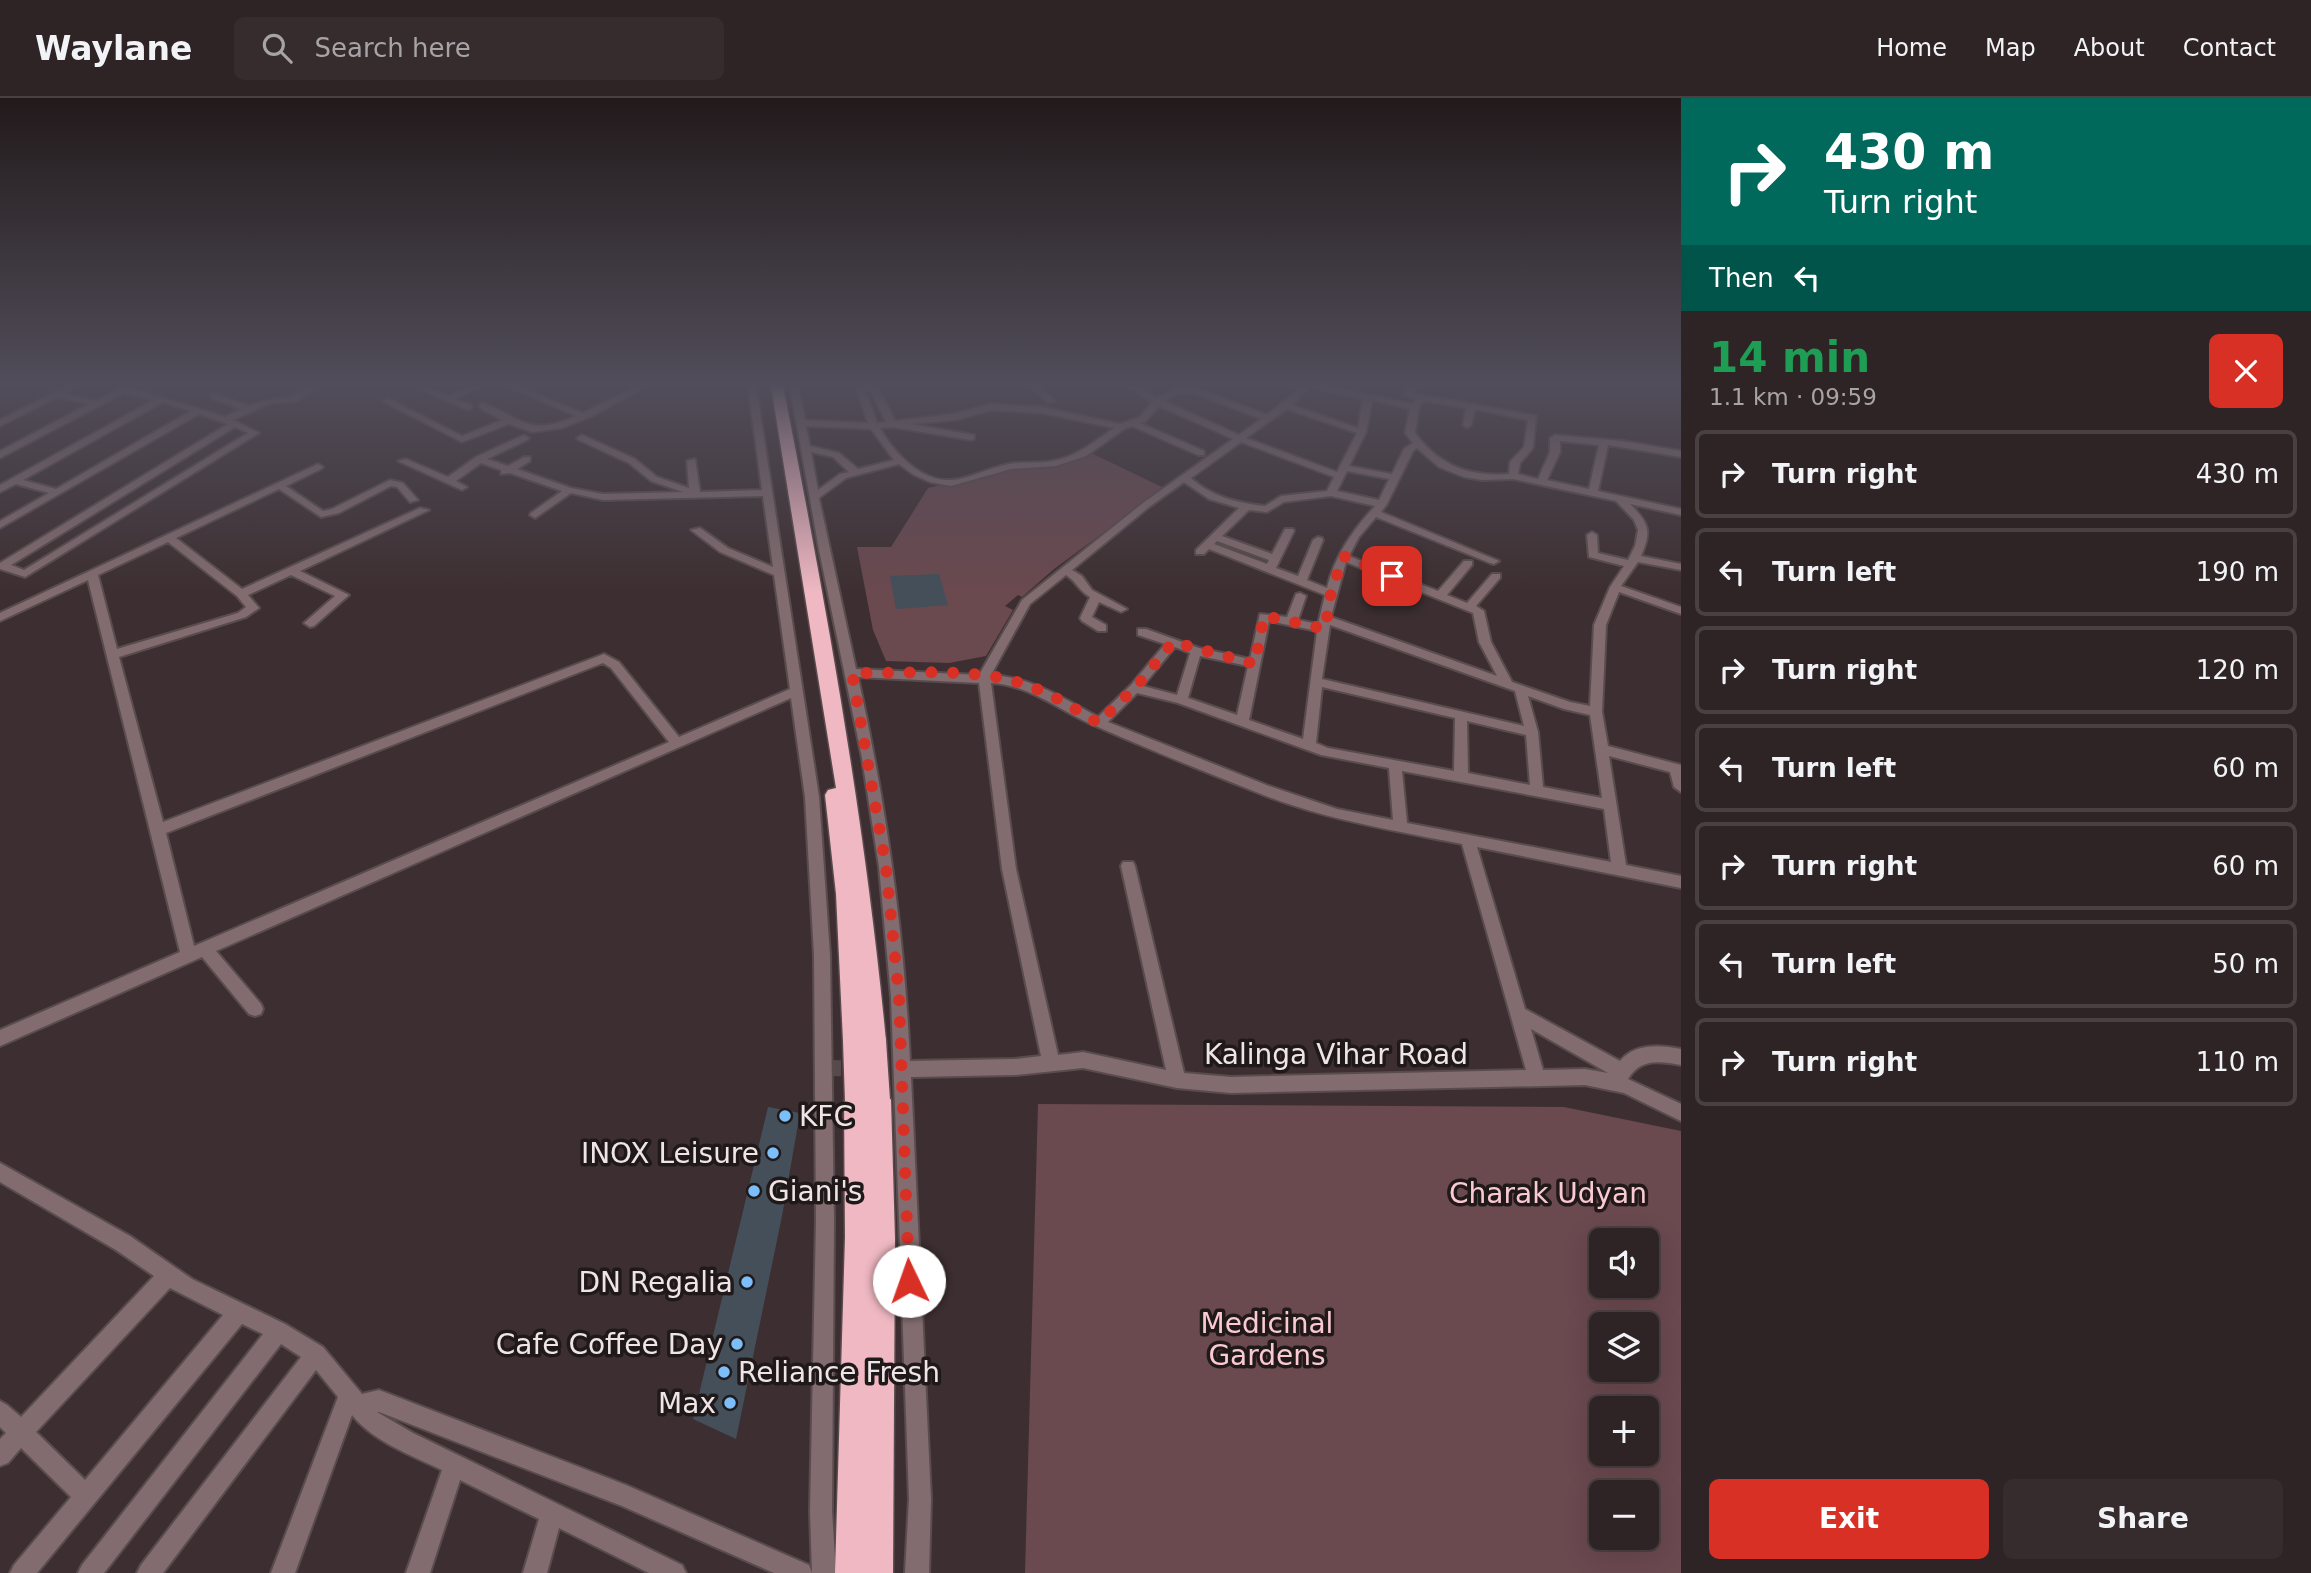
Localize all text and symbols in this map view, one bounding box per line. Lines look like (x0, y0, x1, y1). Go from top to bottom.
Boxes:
search box (234, 17, 724, 80)
text: Waylane (35, 29, 192, 68)
icon: search (258, 29, 296, 67)
text: Search here (314, 33, 471, 63)
text: Home (1876, 34, 1947, 62)
text: Map (1985, 34, 2036, 62)
text: About (2074, 34, 2145, 62)
text: Contact (2183, 34, 2276, 62)
text: 430 m (1824, 124, 1994, 181)
icon: right (1709, 126, 1800, 217)
text: Turn right (1824, 183, 1977, 221)
icon: left (1788, 259, 1826, 297)
text: Then (1709, 263, 1774, 293)
text: 14 min (1709, 333, 1870, 382)
button: close (2209, 334, 2283, 408)
text: 1.1 km · 09:59 (1709, 384, 1877, 410)
icon: right (1713, 455, 1751, 493)
text: Turn right (1772, 459, 1917, 489)
text: 430 m (2196, 459, 2279, 489)
pin (1362, 546, 1422, 606)
icon: left (1713, 553, 1751, 591)
icon: arrive (1373, 557, 1411, 595)
text: Turn left (1772, 557, 1896, 587)
text: 190 m (2196, 557, 2279, 587)
icon: right (1713, 651, 1751, 689)
text: Turn right (1772, 655, 1917, 685)
text: 120 m (2196, 655, 2279, 685)
icon: left (1713, 749, 1751, 787)
text: Turn left (1772, 753, 1896, 783)
text: 60 m (2212, 753, 2279, 783)
icon: right (1713, 847, 1751, 885)
text: Turn right (1772, 851, 1917, 881)
text: 60 m (2212, 851, 2279, 881)
icon: left (1713, 945, 1751, 983)
text: Turn left (1772, 949, 1896, 979)
text: 50 m (2212, 949, 2279, 979)
street label: Kalinga Vihar Road (1204, 1038, 1468, 1071)
icon: right (1713, 1043, 1751, 1081)
text: Turn right (1772, 1047, 1917, 1077)
text: 110 m (2196, 1047, 2279, 1077)
place label: KFC (799, 1100, 853, 1133)
marker: KFC (777, 1108, 793, 1124)
place label: INOX Leisure (581, 1137, 759, 1170)
marker: INOX Leisure (765, 1145, 781, 1161)
place label: Giani's (768, 1175, 862, 1208)
park label: Charak Udyan (1449, 1177, 1647, 1210)
marker: Giani's (746, 1183, 762, 1199)
map controls (1589, 1228, 1659, 1550)
button: sound (1589, 1228, 1659, 1298)
position arrow (872, 1244, 946, 1318)
place label: DN Regalia (579, 1266, 733, 1299)
marker: DN Regalia (739, 1274, 755, 1290)
park label: Medicinal Gardens (1201, 1307, 1333, 1372)
button: layers (1589, 1312, 1659, 1382)
place label: Cafe Coffee Day (496, 1328, 723, 1361)
marker: Cafe Coffee Day (729, 1336, 745, 1352)
place label: Reliance Fresh (738, 1356, 940, 1389)
marker: Reliance Fresh (716, 1364, 732, 1380)
place label: Max (658, 1387, 716, 1420)
marker: Max (722, 1395, 738, 1411)
button: + (1589, 1396, 1659, 1466)
button: Exit (1709, 1479, 1989, 1559)
button: Share (2003, 1479, 2283, 1559)
button: − (1589, 1480, 1659, 1550)

